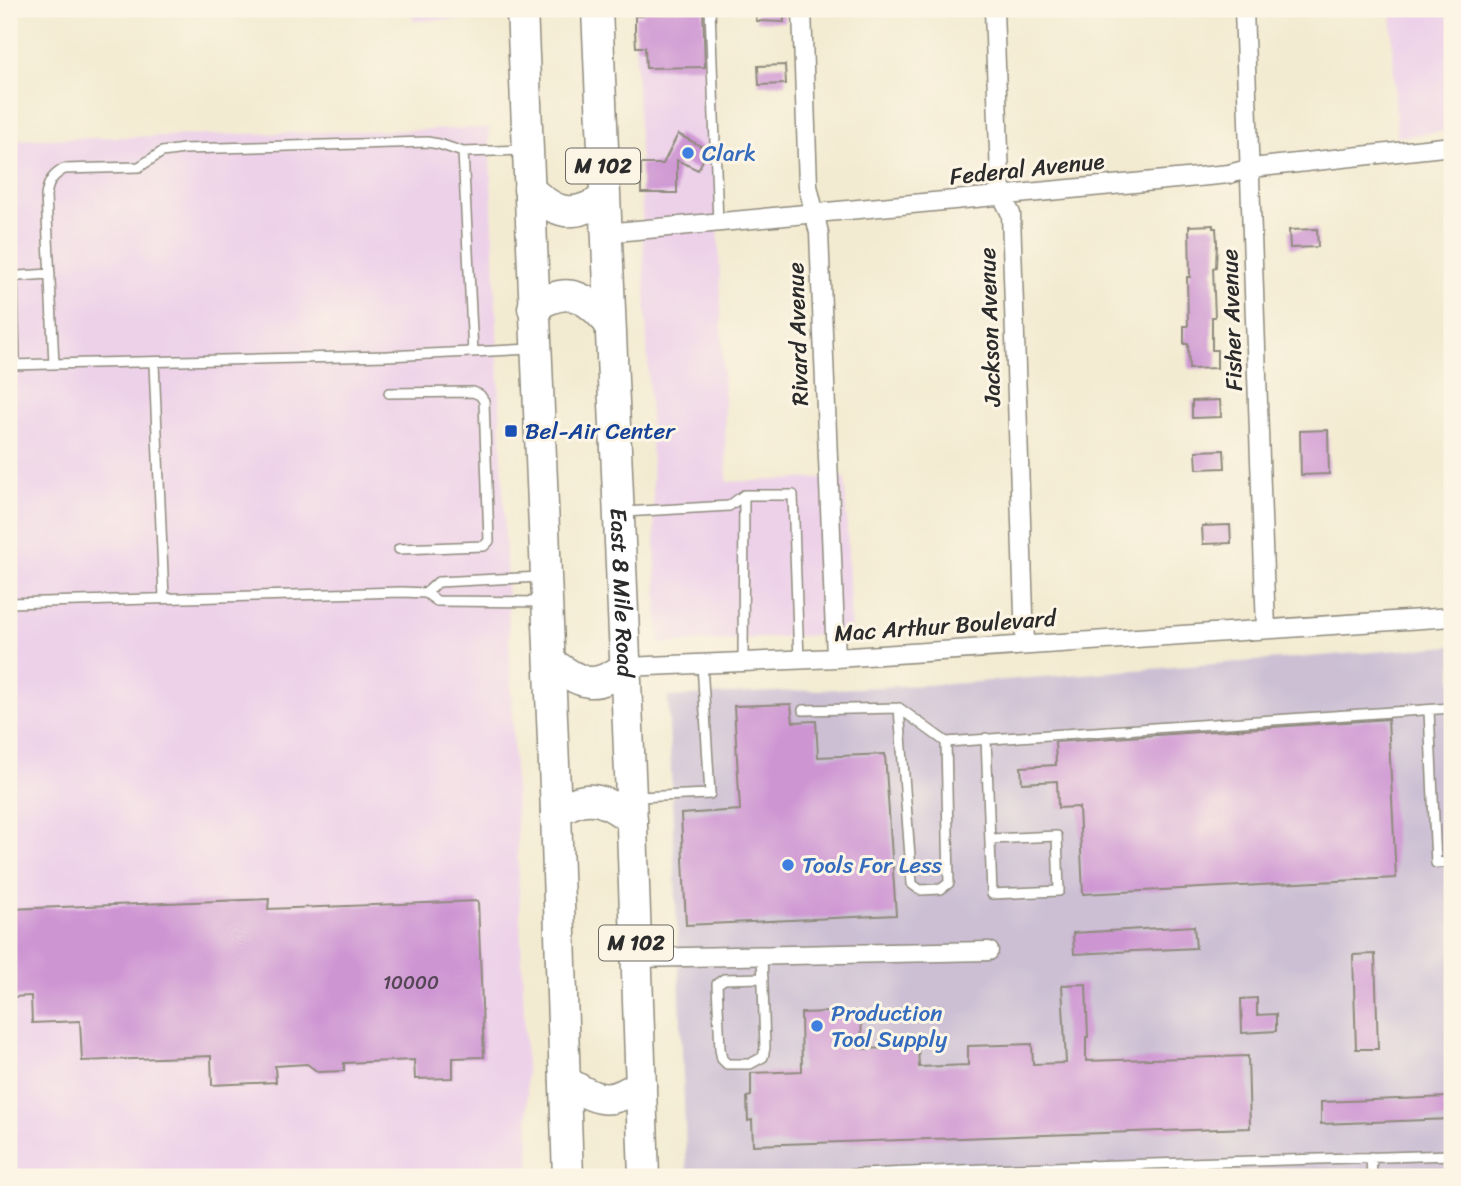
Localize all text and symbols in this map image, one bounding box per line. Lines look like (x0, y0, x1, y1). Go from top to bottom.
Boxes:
place label: Clark (702, 133, 756, 174)
street label: Federal Avenue (948, 140, 1106, 198)
marker: Clark (680, 145, 696, 161)
road number: M 102 (566, 148, 640, 184)
street label: Jackson Avenue (967, 247, 1013, 408)
street label: Fisher Avenue (1209, 248, 1255, 392)
street label: Rivard Avenue (775, 261, 821, 406)
place label: Bel-Air Center (525, 411, 676, 452)
marker: Bel-Air Center (503, 423, 519, 439)
street label: East 8 Mile Road (598, 507, 646, 680)
street label: Mac Arthur Boulevard (833, 598, 1059, 654)
place label: Tools For Less (802, 845, 943, 886)
marker: Tools For Less (780, 857, 796, 873)
road number: M 102 (599, 926, 673, 960)
house number: 10000 (383, 966, 439, 999)
place label: Production Tool Supply (831, 993, 947, 1060)
marker: Production Tool Supply (809, 1018, 825, 1034)

